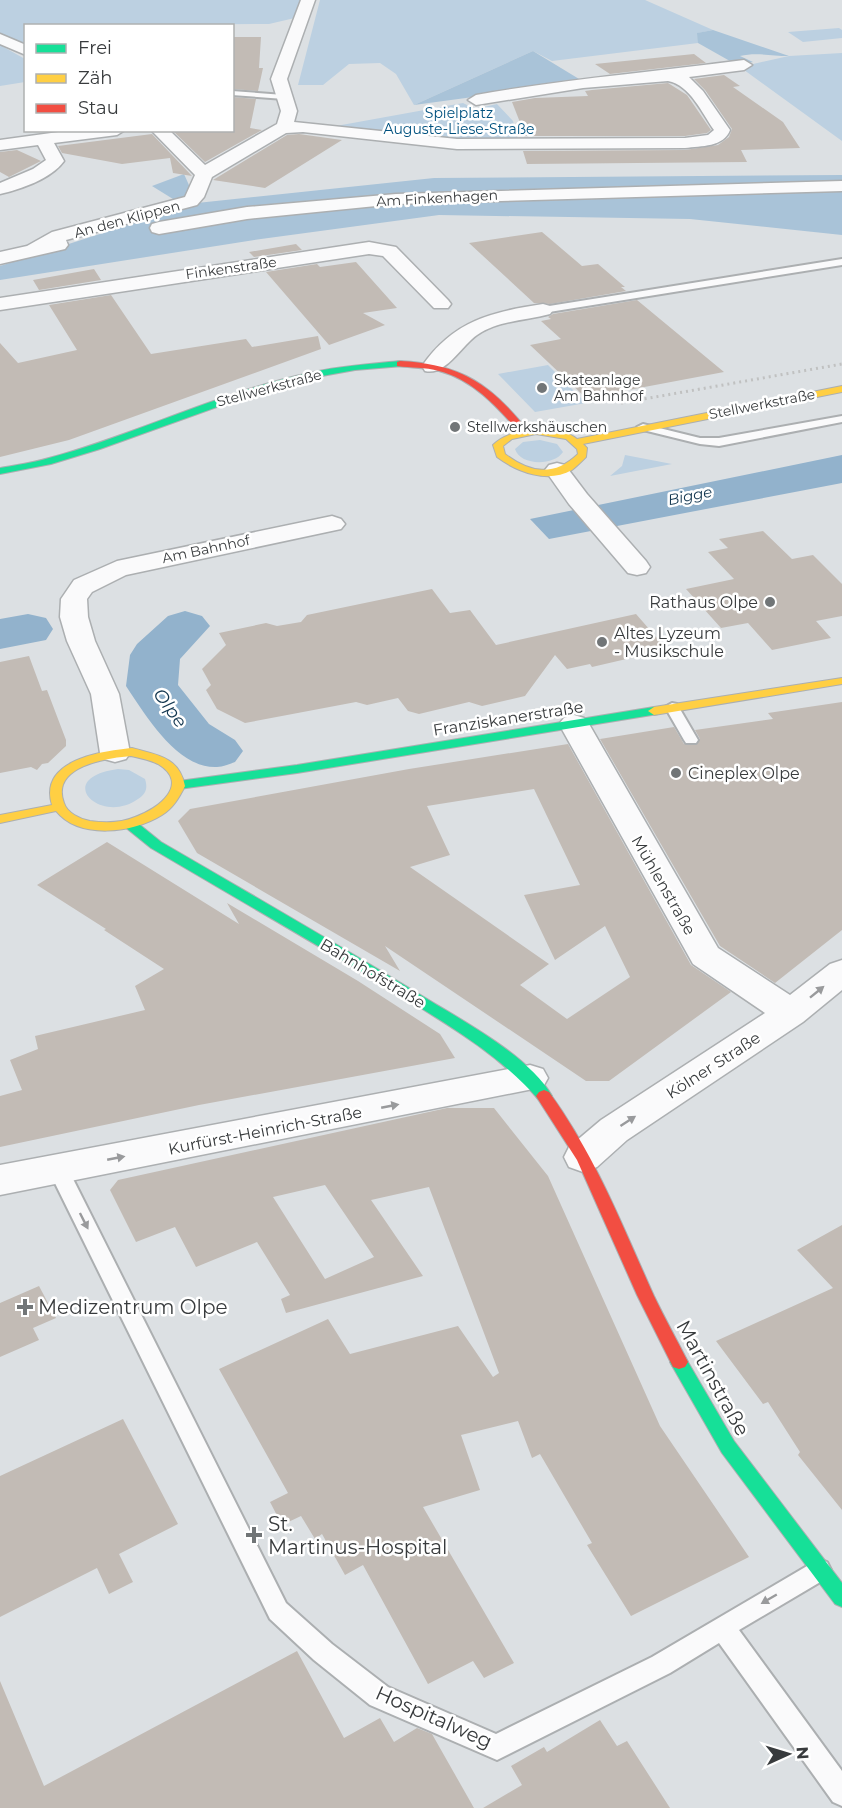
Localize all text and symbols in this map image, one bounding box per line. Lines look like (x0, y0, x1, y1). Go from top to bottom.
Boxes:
legend (24, 24, 234, 132)
text: Frei (78, 37, 112, 59)
text: Zäh (78, 67, 113, 89)
text: Stau (78, 97, 119, 119)
park label: Spielplatz Auguste-Liese-Straße (384, 104, 534, 138)
street label: Am Finkenhagen (376, 186, 498, 210)
street label: An den Klippen (72, 196, 182, 242)
street label: Finkenstraße (184, 253, 278, 283)
street label: Stellwerkstraße (215, 365, 323, 411)
place label: Skateanlage Am Bahnhof (554, 371, 645, 405)
marker: Skateanlage Am Bahnhof (535, 381, 549, 395)
street label: Stellwerkstraße (707, 385, 817, 423)
place label: Stellwerkshäuschen (467, 418, 607, 436)
marker: Stellwerkshäuschen (448, 420, 462, 434)
water label: Bigge (666, 482, 714, 509)
street label: Am Bahnhof (160, 531, 253, 567)
place label: Rathaus Olpe (649, 593, 758, 612)
marker: Rathaus Olpe (763, 595, 777, 609)
place label: Altes Lyzeum - Musikschule (614, 624, 724, 661)
marker: Altes Lyzeum - Musikschule (595, 635, 609, 649)
water label: Olpe (148, 684, 192, 732)
street label: Franziskanerstraße (432, 697, 585, 740)
place label: Cineplex Olpe (688, 764, 800, 783)
marker: Cineplex Olpe (669, 766, 683, 780)
street label: Mühlenstraße (627, 832, 700, 938)
street label: Bahnhofstraße (317, 935, 429, 1012)
one-way arrow (809, 987, 824, 999)
street label: Kölner Straße (663, 1028, 764, 1103)
one-way arrow (380, 1101, 399, 1110)
street label: Kurfürst-Heinrich-Straße (167, 1102, 364, 1159)
one-way arrow (620, 1116, 636, 1127)
one-way arrow (106, 1153, 125, 1162)
one-way arrow (80, 1213, 89, 1230)
place label: Medizentrum Olpe (38, 1295, 228, 1319)
marker: Medizentrum Olpe (16, 1298, 34, 1316)
street label: Martinstraße (671, 1316, 755, 1440)
place label: St. Martinus-Hospital (268, 1512, 447, 1559)
marker: St. Martinus-Hospital (245, 1526, 263, 1544)
one-way arrow (761, 1594, 778, 1604)
street label: Hospitalweg (372, 1681, 496, 1753)
north arrow (758, 1724, 818, 1784)
text: N (793, 1746, 812, 1760)

